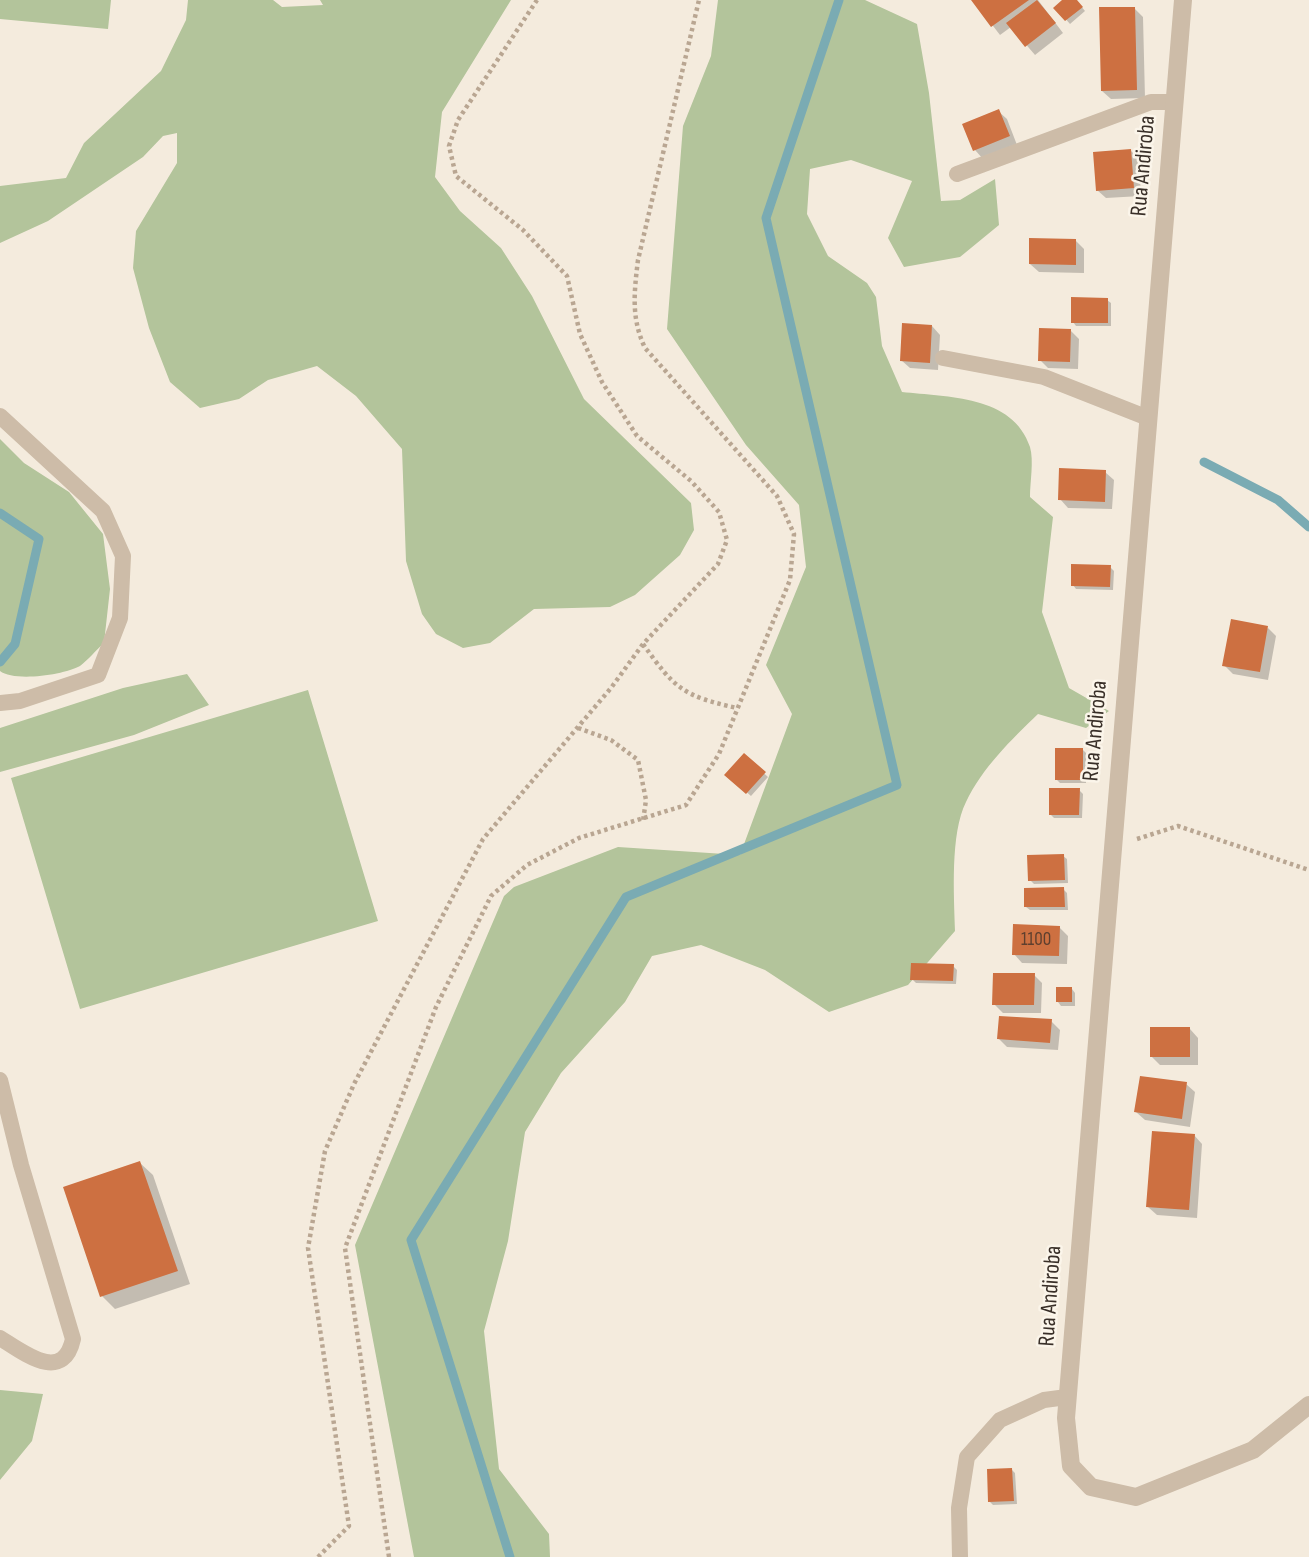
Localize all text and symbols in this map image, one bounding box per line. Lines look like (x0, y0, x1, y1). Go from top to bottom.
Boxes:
street label: Rua Andiroba (1126, 115, 1162, 217)
street label: Rua Andiroba (1078, 680, 1114, 782)
house number: 1100 (1021, 929, 1051, 951)
street label: Rua Andiroba (1034, 1245, 1068, 1347)

